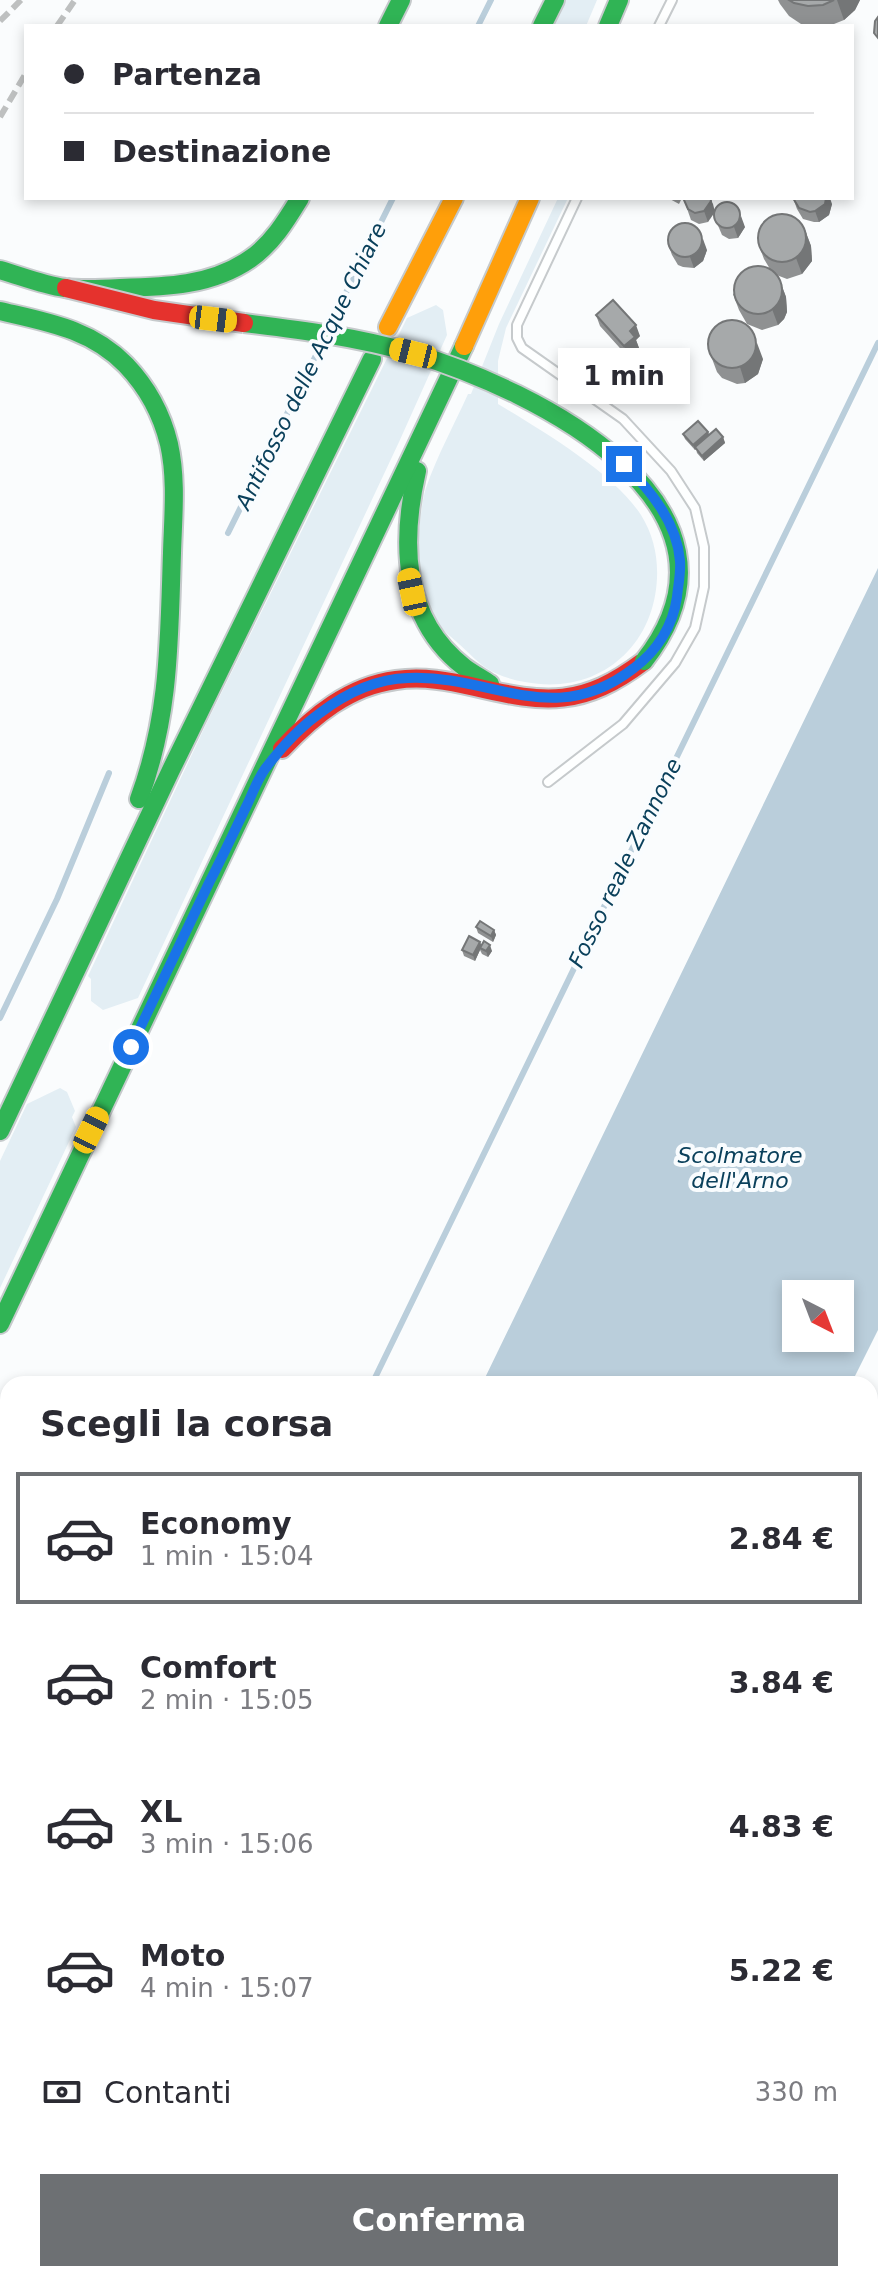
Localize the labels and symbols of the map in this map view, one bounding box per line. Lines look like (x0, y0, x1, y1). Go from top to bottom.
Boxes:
water label: Antifosso delle Acque Chiare (230, 219, 391, 515)
car (188, 304, 238, 334)
car (387, 336, 439, 370)
callout: 1 min (558, 348, 690, 404)
route end (606, 446, 642, 482)
car (395, 566, 429, 618)
water label: Fosso reale Zannone (563, 754, 687, 972)
route start (113, 1029, 149, 1065)
car (70, 1103, 112, 1157)
water label: Scolmatore dell'Arno (677, 1143, 803, 1193)
north arrow (782, 1280, 854, 1352)

